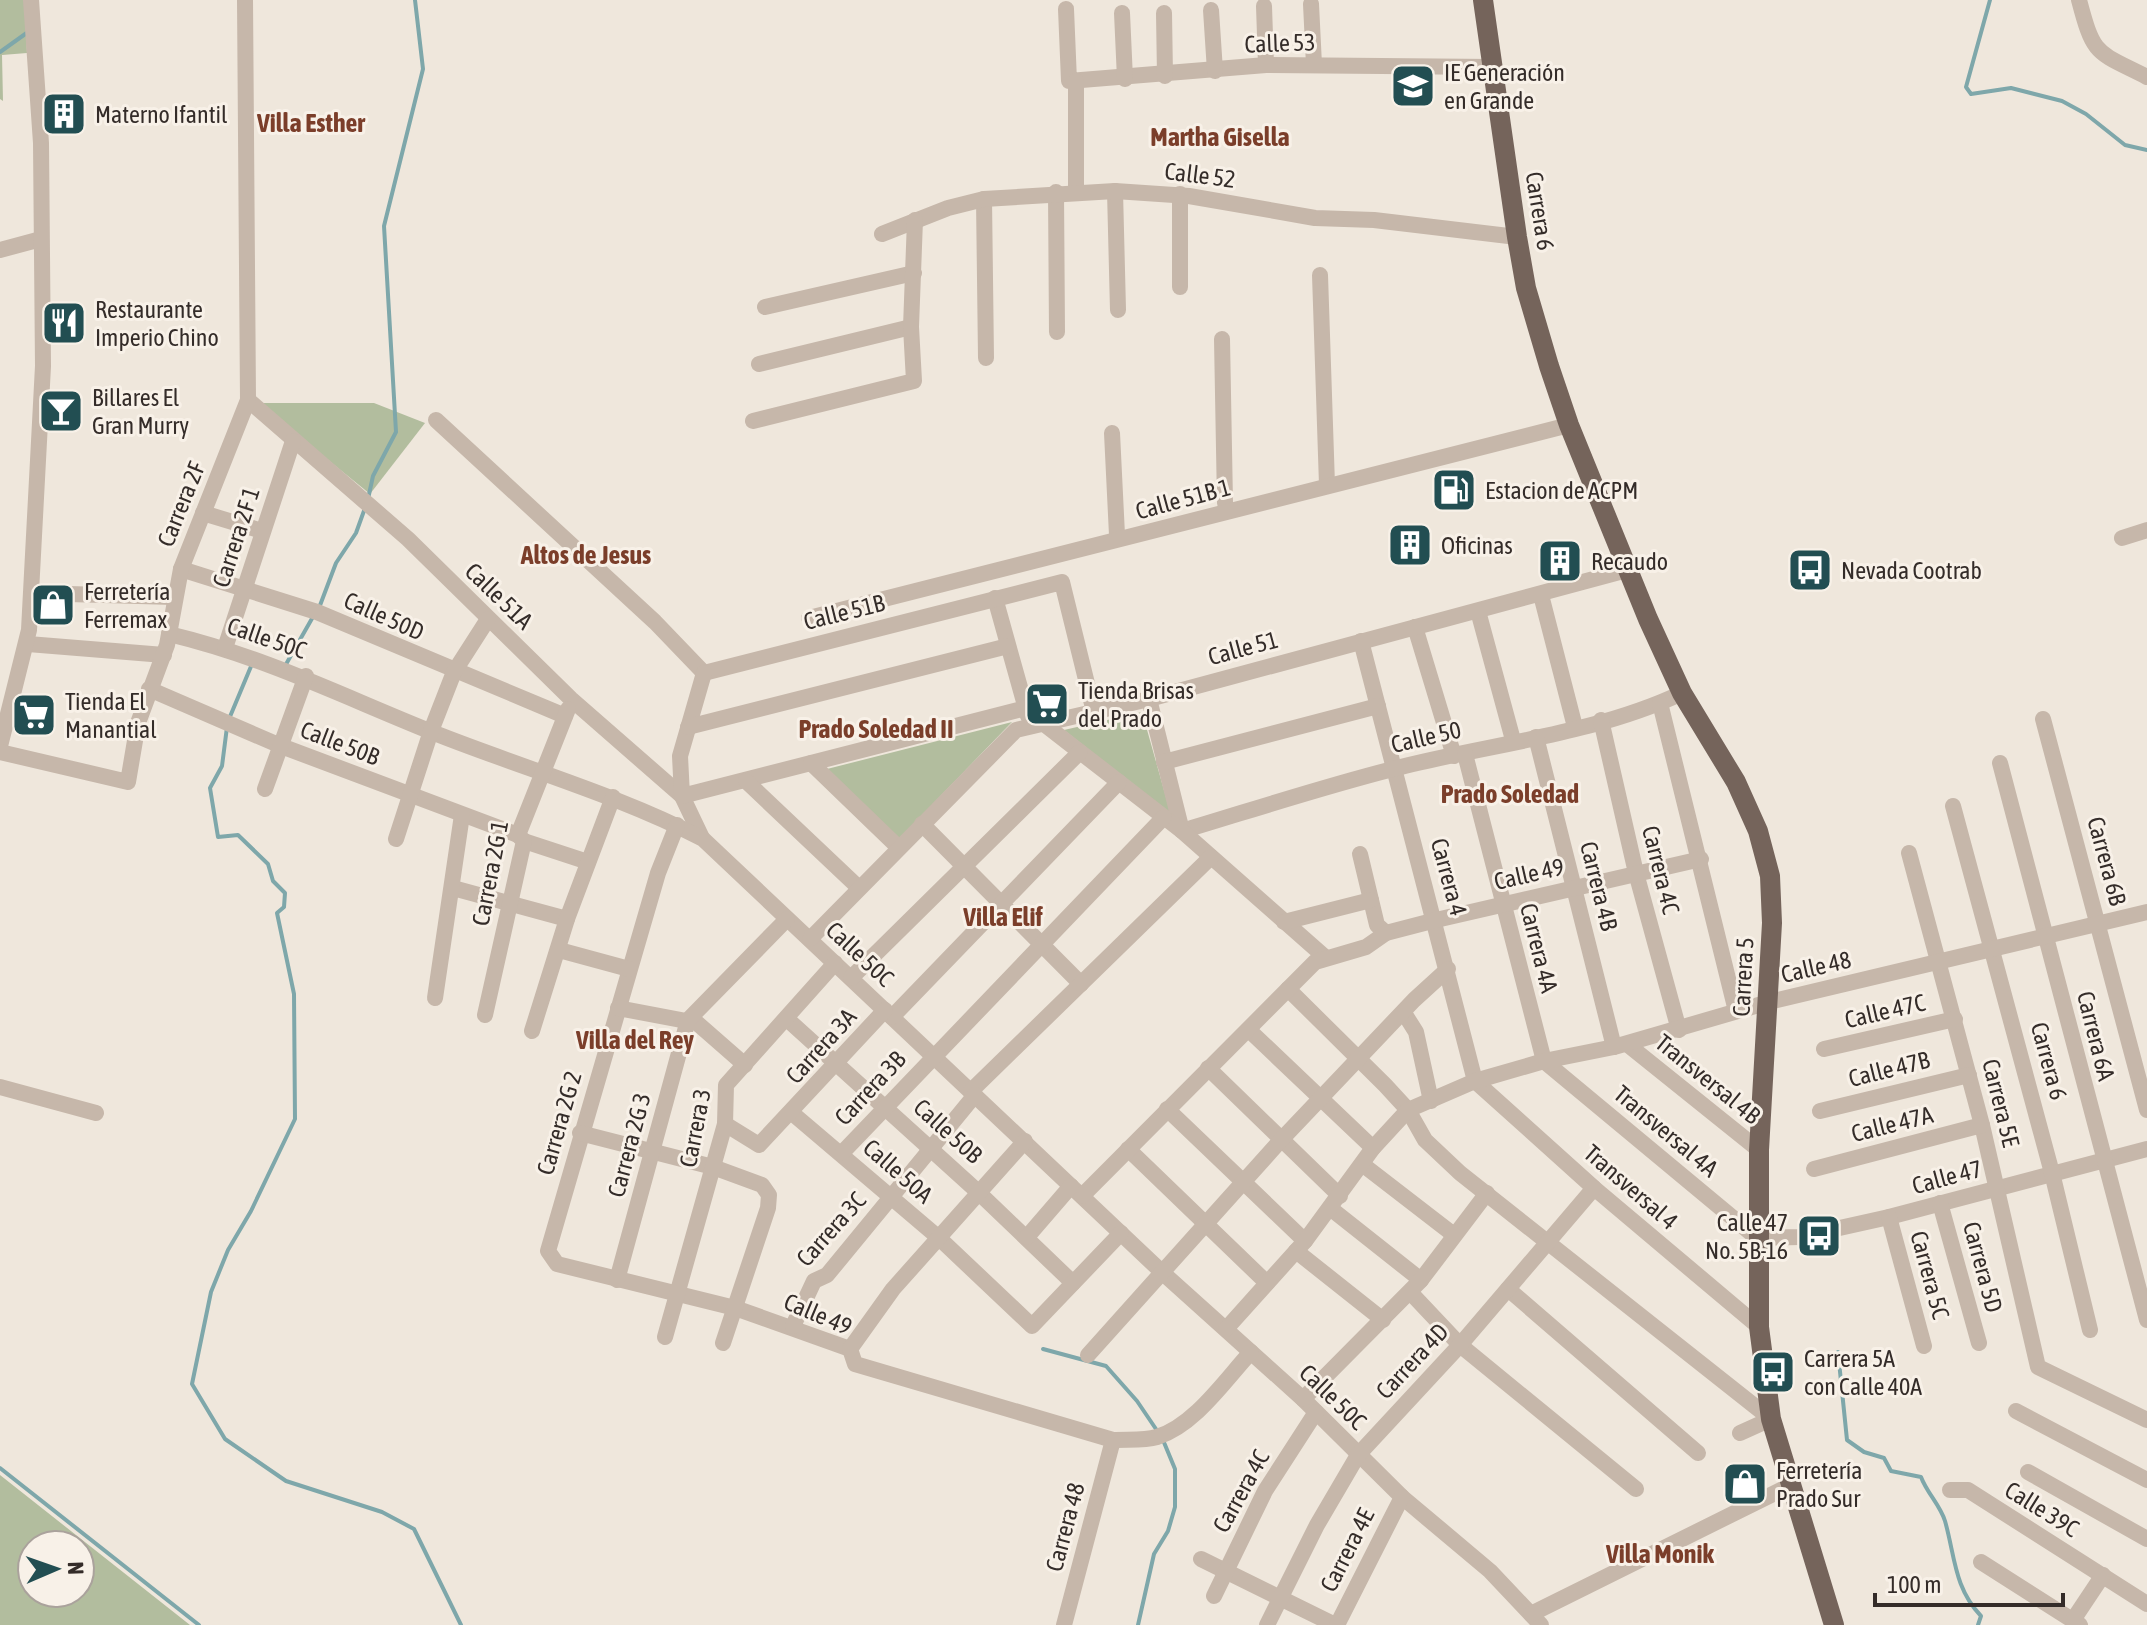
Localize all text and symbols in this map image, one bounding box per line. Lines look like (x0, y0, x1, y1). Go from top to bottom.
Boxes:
street label: Calle 53 (1244, 28, 1316, 58)
place label: IE Generación en Grande (1444, 59, 1565, 114)
school or university icon: IE Generación en Grande (1389, 62, 1437, 110)
building icon: Materno Ifantil (40, 90, 88, 138)
place label: Materno Ifantil (95, 101, 228, 128)
district label: Villa Esther (256, 108, 366, 138)
district label: Martha Gisella (1150, 122, 1290, 152)
street label: Calle 52 (1163, 157, 1237, 193)
street label: Carrera 6 (1520, 170, 1560, 252)
place label: Restaurante Imperio Chino (95, 296, 219, 351)
restaurant icon: Restaurante Imperio Chino (40, 299, 88, 347)
place label: Billares El Gran Murry (92, 384, 189, 439)
bar icon: Billares El Gran Murry (37, 387, 85, 435)
street label: Carrera 2F (152, 457, 210, 550)
fuel station icon: Estacion de ACPM (1430, 466, 1478, 514)
street label: Calle 51B 1 (1133, 473, 1233, 525)
place label: Estacion de ACPM (1485, 477, 1638, 504)
street label: Carrera 2F 1 (207, 484, 265, 590)
building icon: Oficinas (1386, 521, 1434, 569)
place label: Oficinas (1441, 532, 1513, 559)
building icon: Recaudo (1536, 537, 1584, 585)
district label: Altos de Jesus (520, 540, 651, 570)
bus stop icon: Nevada Cootrab (1786, 546, 1834, 594)
place label: Recaudo (1591, 548, 1668, 575)
street label: Calle 51A (460, 557, 538, 635)
place label: Nevada Cootrab (1841, 557, 1982, 584)
place label: Ferretería Ferremax (84, 578, 170, 633)
shop icon: Ferretería Ferremax (29, 581, 77, 629)
street label: Calle 50D (340, 586, 428, 646)
street label: Calle 51B (801, 589, 888, 635)
street label: Calle 50C (224, 612, 310, 664)
street label: Calle 51 (1205, 626, 1281, 670)
place label: Tienda Brisas del Prado (1078, 677, 1194, 732)
supermarket icon: Tienda Brisas del Prado (1023, 680, 1071, 728)
place label: Tienda El Manantial (65, 688, 157, 743)
supermarket icon: Tienda El Manantial (10, 691, 58, 739)
district label: Prado Soledad II (798, 714, 954, 744)
street label: Calle 50B (297, 716, 384, 771)
street label: Calle 50 (1388, 716, 1464, 758)
district label: Prado Soledad (1441, 779, 1579, 809)
street label: Carrera 6B (2082, 814, 2132, 909)
street label: Carrera 2G 1 (467, 818, 513, 928)
street label: Carrera 4C (1637, 823, 1685, 917)
street label: Carrera 4 (1426, 835, 1472, 919)
street label: Carrera 4B (1575, 839, 1623, 934)
street label: Calle 49 (1491, 853, 1567, 895)
street label: Carrera 4A (1515, 901, 1563, 996)
district label: Villa Elif (962, 902, 1043, 932)
street label: Calle 50C (821, 916, 899, 992)
street label: Carrera 5 (1727, 937, 1759, 1017)
street label: Calle 48 (1778, 946, 1854, 988)
street label: Calle 47C (1842, 989, 1928, 1033)
street label: Carrera 6A (2072, 989, 2120, 1084)
street label: Carrera 3A (780, 1003, 862, 1089)
street label: Carrera 6 (2026, 1019, 2072, 1103)
district label: Villa del Rey (575, 1025, 694, 1055)
street label: Transversal 4B (1650, 1029, 1766, 1130)
street label: Carrera 3B (829, 1045, 911, 1130)
street label: Calle 47B (1846, 1046, 1933, 1092)
street label: Carrera 5E (1977, 1056, 2025, 1150)
street label: Carrera 2G 2 (531, 1068, 587, 1178)
street label: Transversal 4A (1609, 1080, 1723, 1182)
street label: Carrera 3 (674, 1086, 716, 1170)
street label: Carrera 2G 3 (602, 1090, 656, 1200)
street label: Calle 50B (908, 1093, 988, 1169)
street label: Calle 47A (1848, 1101, 1936, 1147)
street label: Calle 50A (858, 1134, 938, 1209)
street label: Transversal 4 (1579, 1139, 1683, 1235)
street label: Calle 47 (1909, 1155, 1985, 1199)
street label: Carrera 3C (791, 1186, 871, 1272)
place label: Calle 47 No. 5B-16 (1705, 1209, 1788, 1264)
bus stop icon: Calle 47 No. 5B-16 (1795, 1212, 1843, 1260)
street label: Carrera 5D (1958, 1219, 2008, 1315)
street label: Carrera 5C (1905, 1228, 1955, 1322)
street label: Calle 49 (780, 1288, 856, 1340)
street label: Carrera 4D (1370, 1318, 1454, 1404)
place label: Carrera 5A con Calle 40A (1804, 1345, 1922, 1400)
bus stop icon: Carrera 5A con Calle 40A (1749, 1348, 1797, 1396)
street label: Calle 50C (1294, 1359, 1372, 1435)
street label: Carrera 4C (1207, 1445, 1275, 1537)
place label: Ferretería Prado Sur (1776, 1457, 1862, 1512)
shop icon: Ferretería Prado Sur (1721, 1460, 1769, 1508)
street label: Calle 39C (2000, 1476, 2084, 1542)
street label: Carrera 48 (1040, 1480, 1090, 1574)
street label: Carrera 4E (1315, 1504, 1379, 1596)
north arrow (16, 1529, 96, 1609)
district label: Villa Monik (1605, 1539, 1714, 1569)
scale bar (1875, 1557, 2063, 1607)
text: N (63, 1561, 89, 1575)
text: 100 m (1887, 1571, 1941, 1598)

